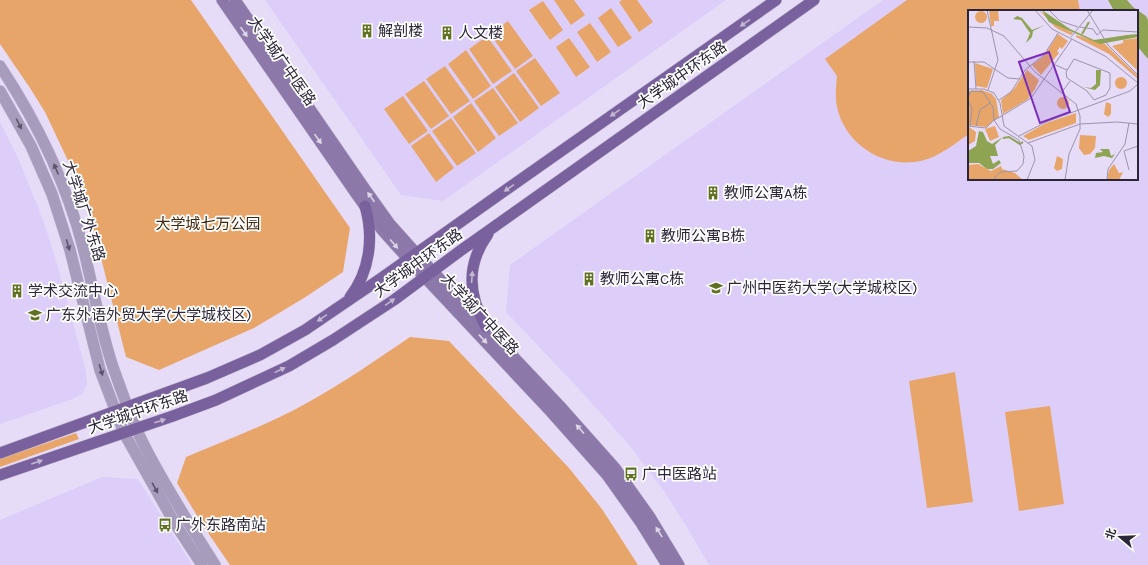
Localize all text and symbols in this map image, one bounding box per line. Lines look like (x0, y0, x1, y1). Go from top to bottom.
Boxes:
inset map (968, 10, 1138, 180)
street label: 大学城广中医路 (245, 13, 319, 109)
one-way arrow (739, 19, 750, 27)
place label: 解剖楼 (378, 22, 423, 40)
building icon: 解剖楼 (359, 23, 375, 39)
place label: 人文楼 (458, 24, 503, 42)
building icon: 人文楼 (439, 25, 455, 41)
one-way arrow (240, 27, 248, 37)
street label: 大学城中环东路 (634, 38, 730, 112)
one-way arrow (610, 109, 620, 117)
one-way arrow (16, 119, 23, 130)
one-way arrow (314, 134, 322, 144)
street label: 大学城广外东路 (59, 158, 109, 264)
one-way arrow (53, 163, 59, 174)
one-way arrow (503, 184, 514, 192)
place label: 教师公寓A栋 (724, 184, 808, 202)
building icon: 教师公寓A栋 (705, 185, 721, 201)
one-way arrow (367, 192, 375, 203)
park label: 大学城七万公园 (155, 215, 261, 233)
street label: 大学城中环东路 (370, 225, 466, 301)
place label: 教师公寓B栋 (661, 227, 745, 245)
building icon: 教师公寓B栋 (642, 228, 658, 244)
one-way arrow (65, 239, 71, 251)
one-way arrow (390, 239, 399, 249)
street label: 大学城广中医路 (438, 269, 522, 359)
place label: 教师公寓C栋 (600, 270, 684, 288)
one-way arrow (468, 271, 475, 283)
building icon: 教师公寓C栋 (581, 271, 597, 287)
place label: 广州中医药大学(大学城校区) (727, 279, 918, 297)
school or university icon: 广州中医药大学(大学城校区) (708, 280, 724, 296)
place label: 学术交流中心 (28, 282, 118, 300)
building icon: 学术交流中心 (9, 283, 25, 299)
one-way arrow (385, 298, 396, 306)
place label: 广东外语外贸大学(大学城校区) (46, 306, 252, 324)
school or university icon: 广东外语外贸大学(大学城校区) (27, 307, 43, 323)
one-way arrow (317, 314, 327, 322)
one-way arrow (478, 334, 488, 344)
one-way arrow (98, 365, 104, 377)
one-way arrow (274, 367, 285, 373)
street label: 大学城中环东路 (85, 386, 191, 438)
one-way arrow (154, 418, 166, 424)
one-way arrow (575, 423, 584, 434)
one-way arrow (31, 459, 43, 465)
place label: 广中医路站 (642, 465, 717, 483)
bus stop icon: 广中医路站 (623, 466, 639, 482)
one-way arrow (151, 482, 158, 494)
place label: 广外东路南站 (176, 516, 266, 534)
bus stop icon: 广外东路南站 (157, 517, 173, 533)
north arrow (1100, 517, 1140, 557)
one-way arrow (655, 526, 662, 537)
text: 北 (1103, 527, 1119, 541)

